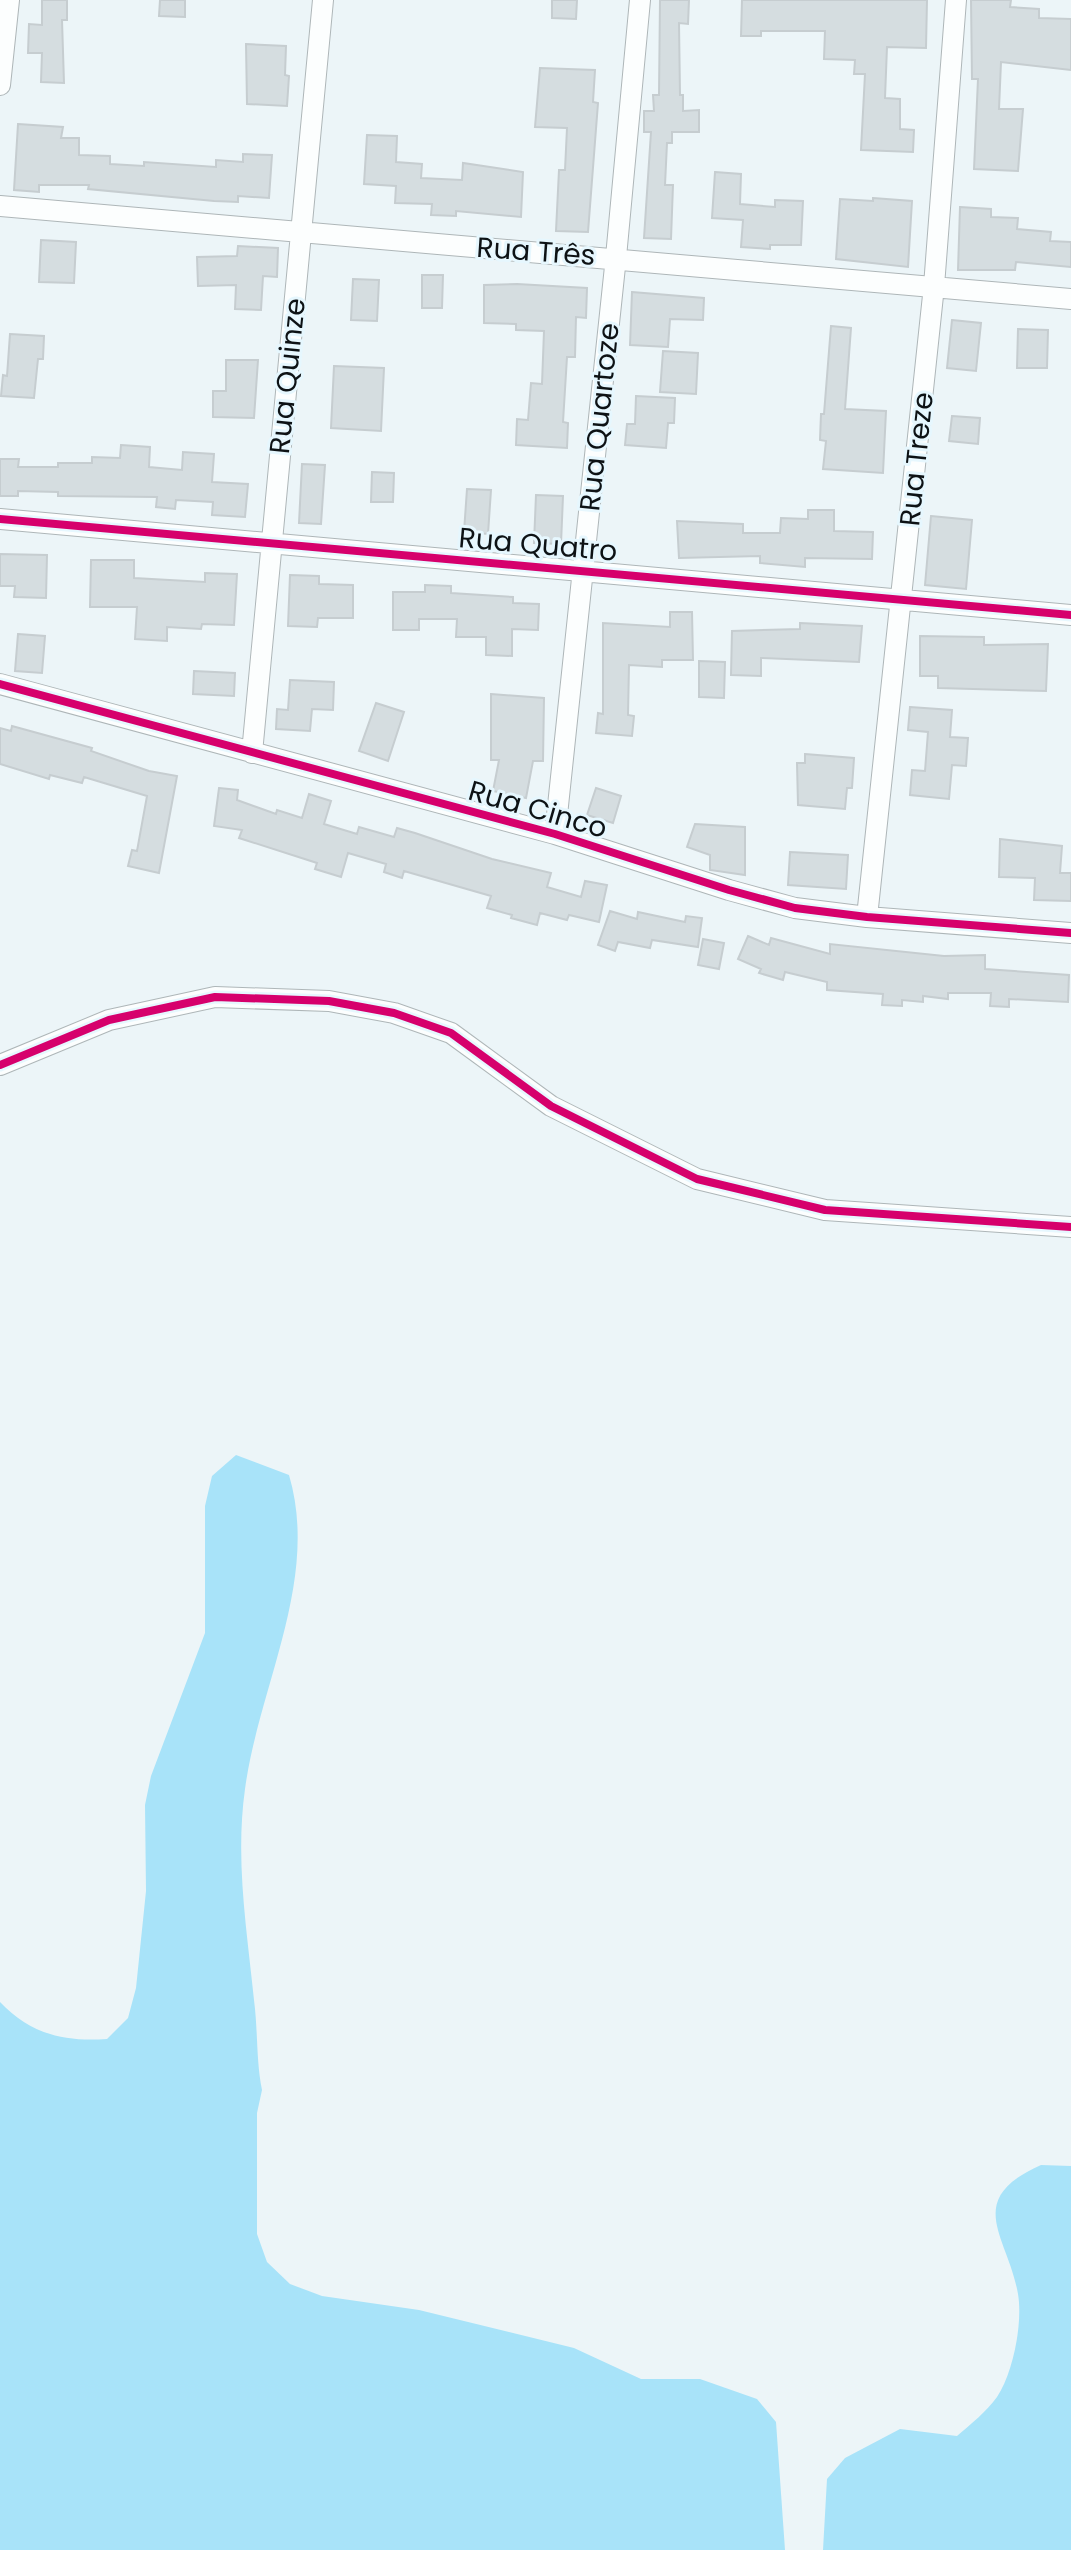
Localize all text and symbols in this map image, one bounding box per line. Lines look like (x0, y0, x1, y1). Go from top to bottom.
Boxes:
street label: Rua Três (475, 228, 597, 275)
street label: Rua Quinze (260, 296, 315, 456)
street label: Rua Quartoze (570, 321, 629, 513)
street label: Rua Treze (890, 390, 943, 528)
street label: Rua Quatro (457, 518, 619, 571)
street label: Rua Cinco (464, 771, 612, 848)

